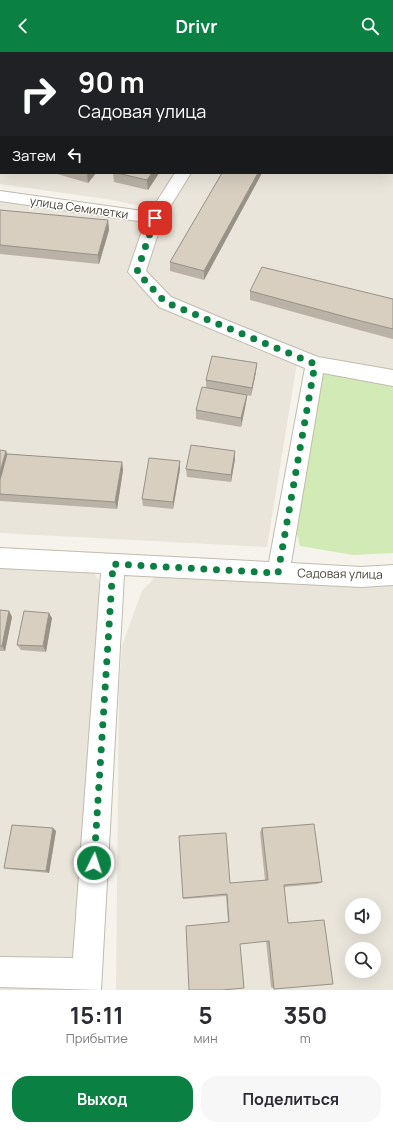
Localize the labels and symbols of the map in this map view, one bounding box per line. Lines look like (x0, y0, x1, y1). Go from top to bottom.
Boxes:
street label: улица Семилетки (29, 192, 130, 223)
pin (138, 201, 172, 235)
street label: Садовая улица (297, 564, 383, 583)
position arrow (73, 842, 115, 884)

